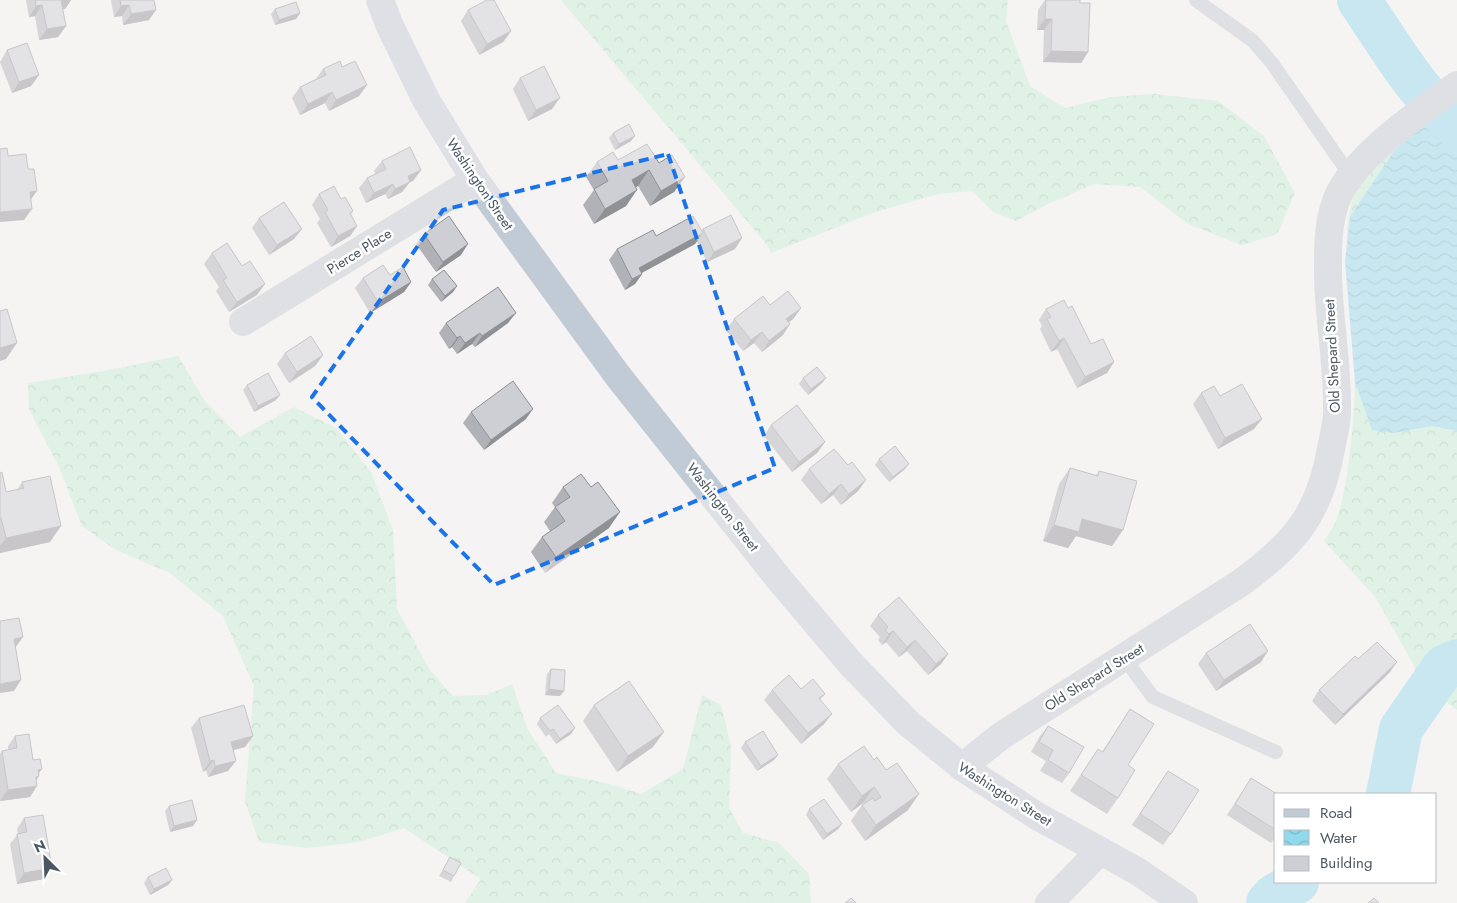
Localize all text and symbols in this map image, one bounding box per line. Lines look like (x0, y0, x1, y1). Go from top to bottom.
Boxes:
street label: Washington Street (442, 134, 519, 235)
street label: Pierce Place (323, 223, 395, 279)
street label: Old Shepard Street (1319, 298, 1345, 413)
street label: Washington Street (682, 459, 764, 556)
street label: Old Shepard Street (1040, 638, 1148, 716)
street label: Washington Street (954, 757, 1056, 831)
legend (1274, 793, 1437, 883)
text: Road (1320, 802, 1352, 824)
text: Water (1320, 827, 1358, 849)
north arrow (20, 833, 70, 883)
text: N (31, 835, 49, 858)
text: Building (1320, 852, 1372, 874)

